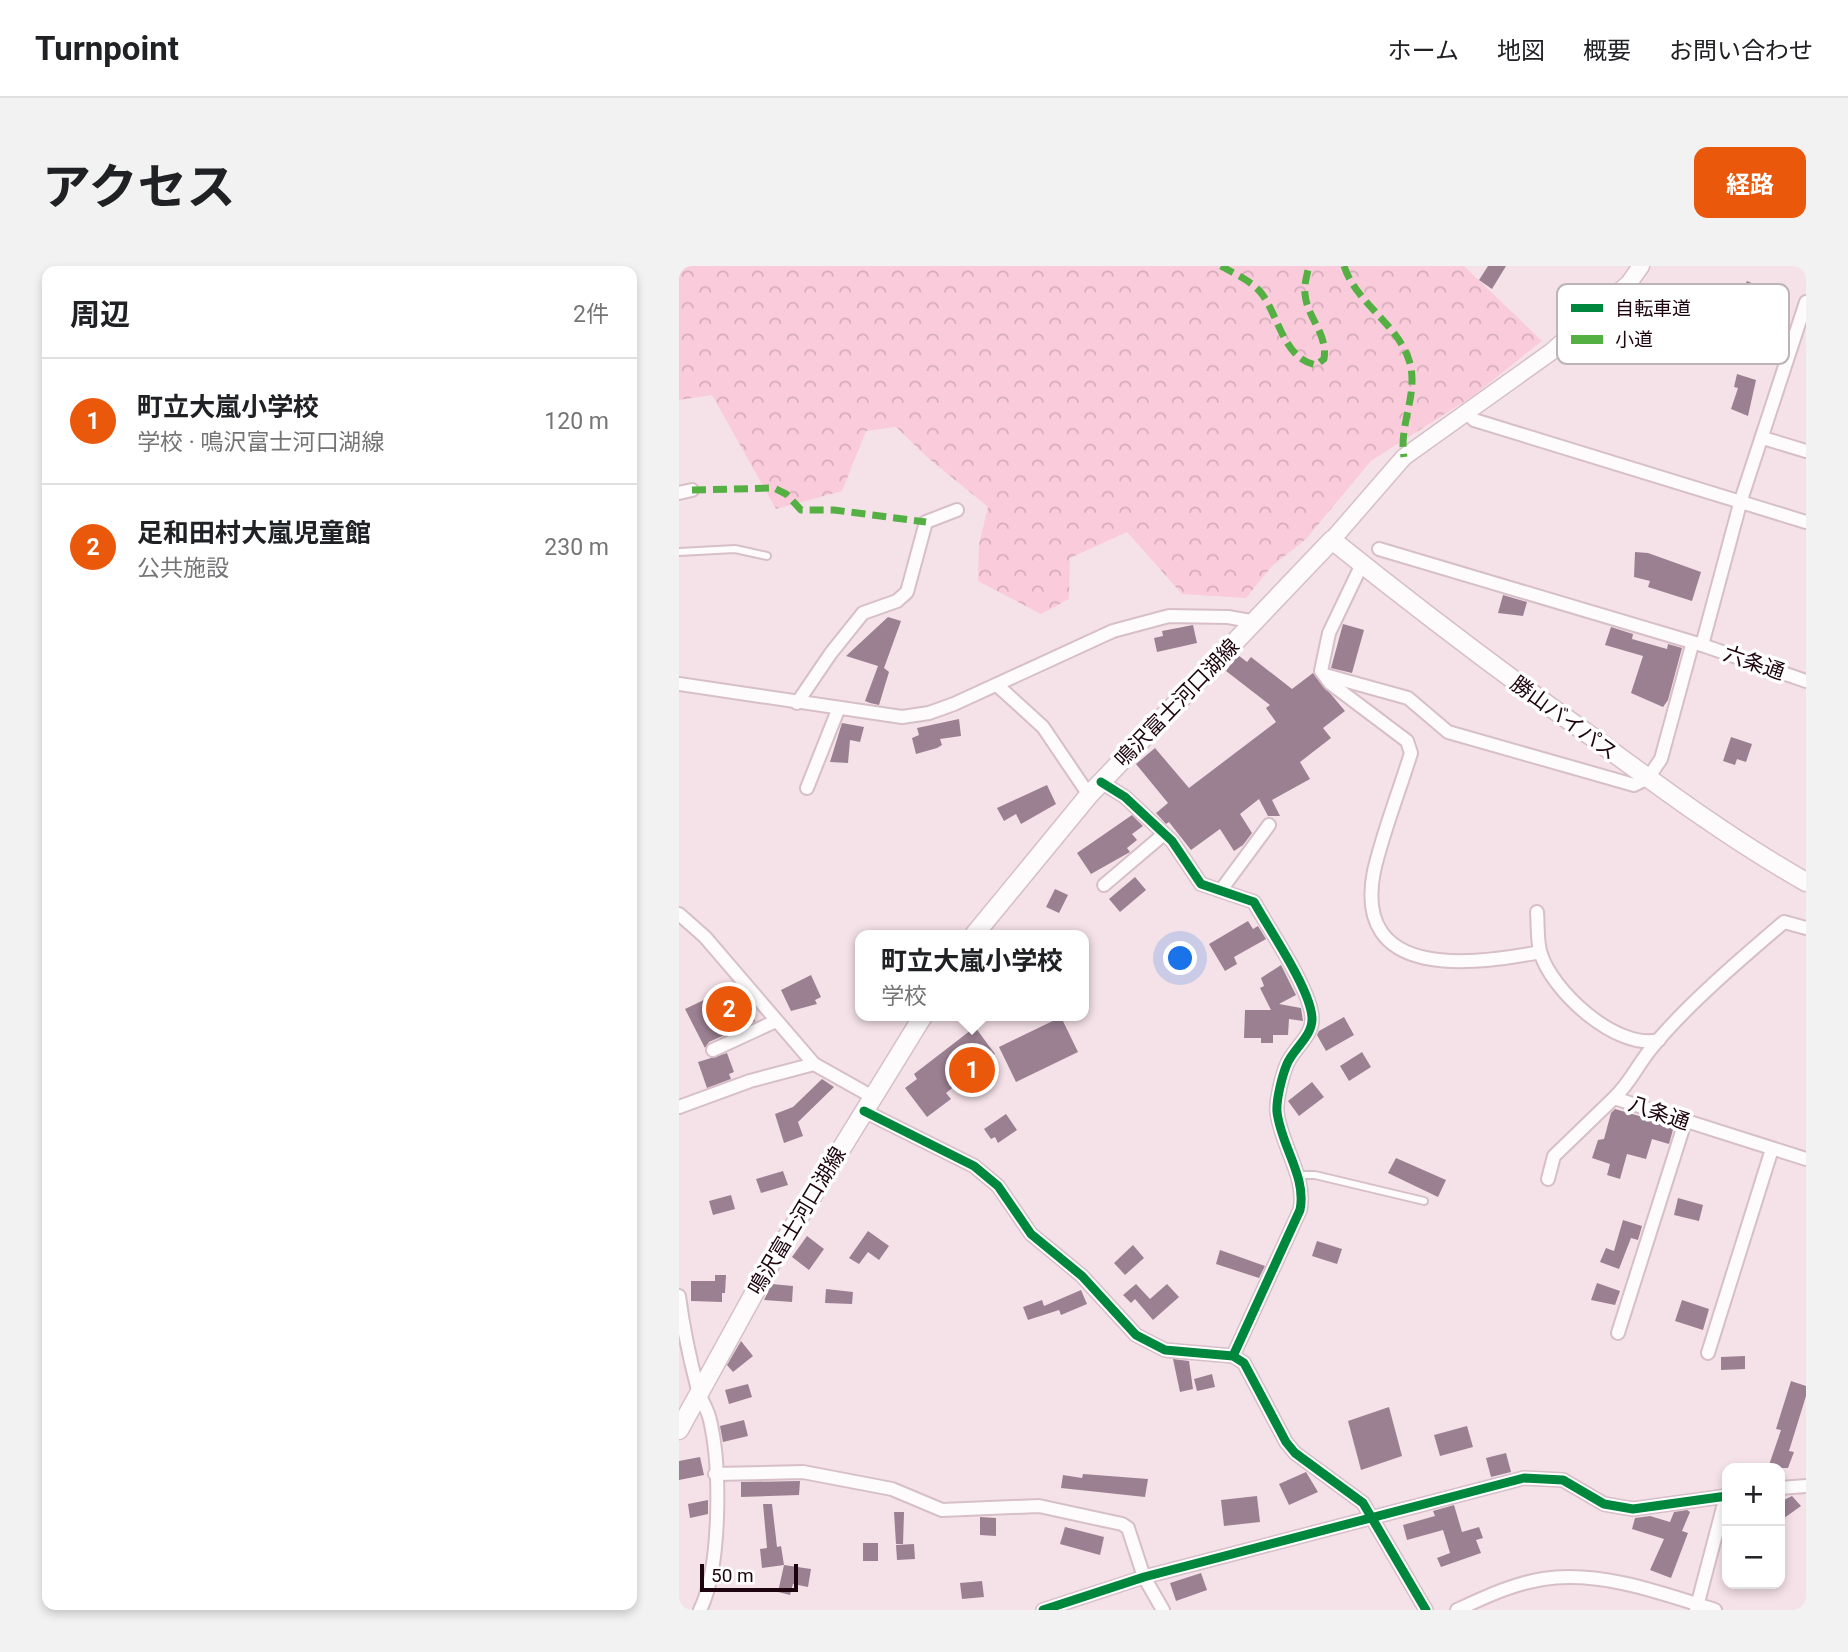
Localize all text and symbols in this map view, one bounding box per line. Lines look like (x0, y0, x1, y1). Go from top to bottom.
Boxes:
text: Turnpoint (35, 29, 179, 68)
text: ホーム (1388, 37, 1459, 65)
text: 地図 (1497, 37, 1545, 65)
text: 概要 (1583, 37, 1631, 65)
text: お問い合わせ (1669, 37, 1813, 65)
button: 経路 (1694, 147, 1806, 218)
text: アクセス (42, 159, 236, 216)
legend (1557, 284, 1789, 364)
text: 周辺 (70, 297, 130, 332)
text: 自転車道 (1615, 297, 1691, 320)
text: 2件 (573, 301, 609, 328)
text: 小道 (1615, 328, 1653, 351)
text: 町立大嵐小学校 (137, 392, 319, 422)
text: 1 (86, 408, 100, 435)
text: 120 m (544, 408, 609, 435)
text: 学校 · 鳴沢富士河口湖線 (137, 429, 384, 456)
text: 足和田村大嵐児童館 (137, 518, 371, 548)
text: 2 (86, 534, 100, 561)
text: 230 m (544, 534, 609, 561)
text: 公共施設 (137, 555, 229, 582)
street label: 鳴沢富士河口湖線 (1110, 634, 1244, 772)
street label: 六条通 (1720, 641, 1788, 685)
street label: 勝山バイパス (1506, 671, 1622, 765)
popup (855, 930, 1089, 1021)
your location (1163, 941, 1197, 975)
text: 町立大嵐小学校 (881, 946, 1063, 976)
pin: 2 (706, 983, 752, 1035)
text: 学校 (881, 983, 927, 1010)
pin: 1 (949, 1044, 995, 1096)
street label: 八条通 (1625, 1091, 1693, 1135)
street label: 鳴沢富士河口湖線 (743, 1143, 851, 1299)
map controls (1722, 1463, 1785, 1589)
button: + (1722, 1463, 1785, 1526)
button: − (1722, 1526, 1785, 1589)
scale bar (700, 1561, 798, 1593)
text: 50 m (711, 1564, 754, 1587)

